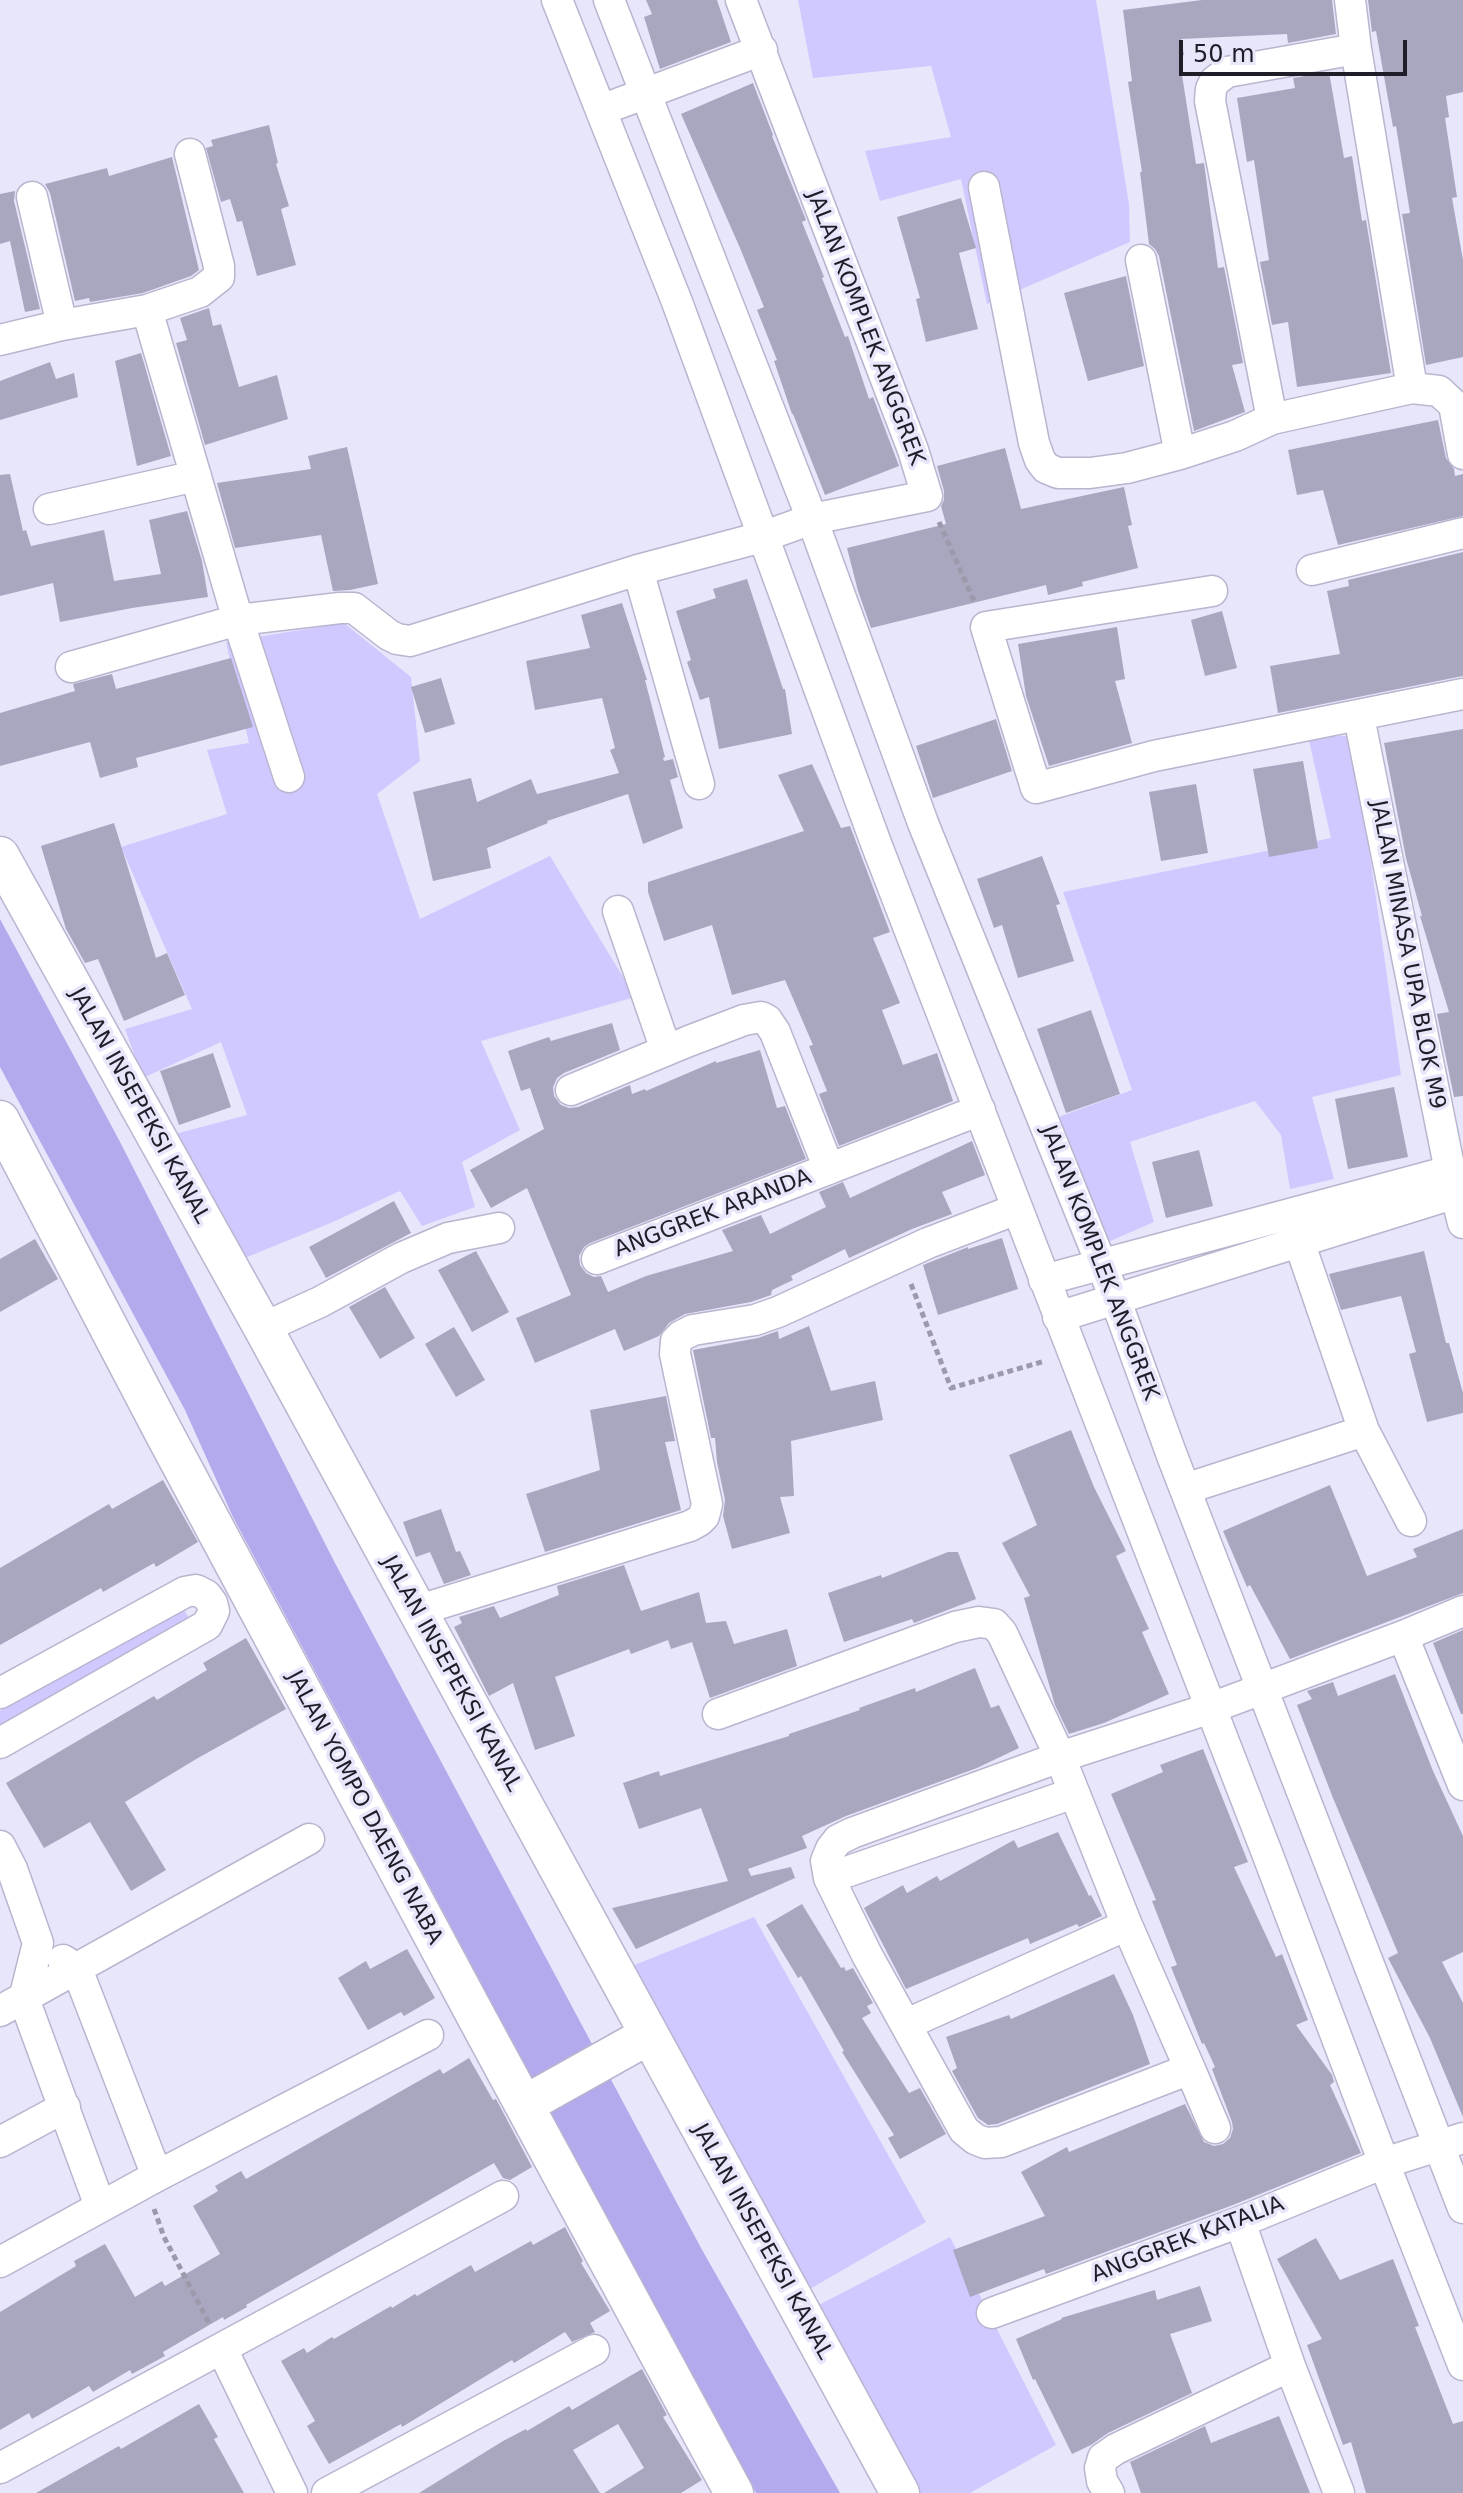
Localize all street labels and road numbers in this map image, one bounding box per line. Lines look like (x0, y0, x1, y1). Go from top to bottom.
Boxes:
street label: JALAN KOMPLEK ANGGREK (800, 187, 930, 469)
street label: JALAN MINASA UPA BLOK M9 (1364, 798, 1450, 1112)
street label: JALAN INSEPEKSI KANAL (63, 984, 215, 1228)
street label: JALAN KOMPLEK ANGGREK (1034, 1122, 1164, 1404)
street label: ANGGREK ARANDA (611, 1164, 815, 1264)
street label: JALAN INSEPEKSI KANAL (375, 1552, 527, 1796)
street label: JALAN YOMPO DAENG NABA (280, 1667, 448, 1949)
street label: JALAN INSEPEKSI KANAL (686, 2120, 838, 2364)
street label: ANGGREK KATALIA (1088, 2191, 1288, 2289)

